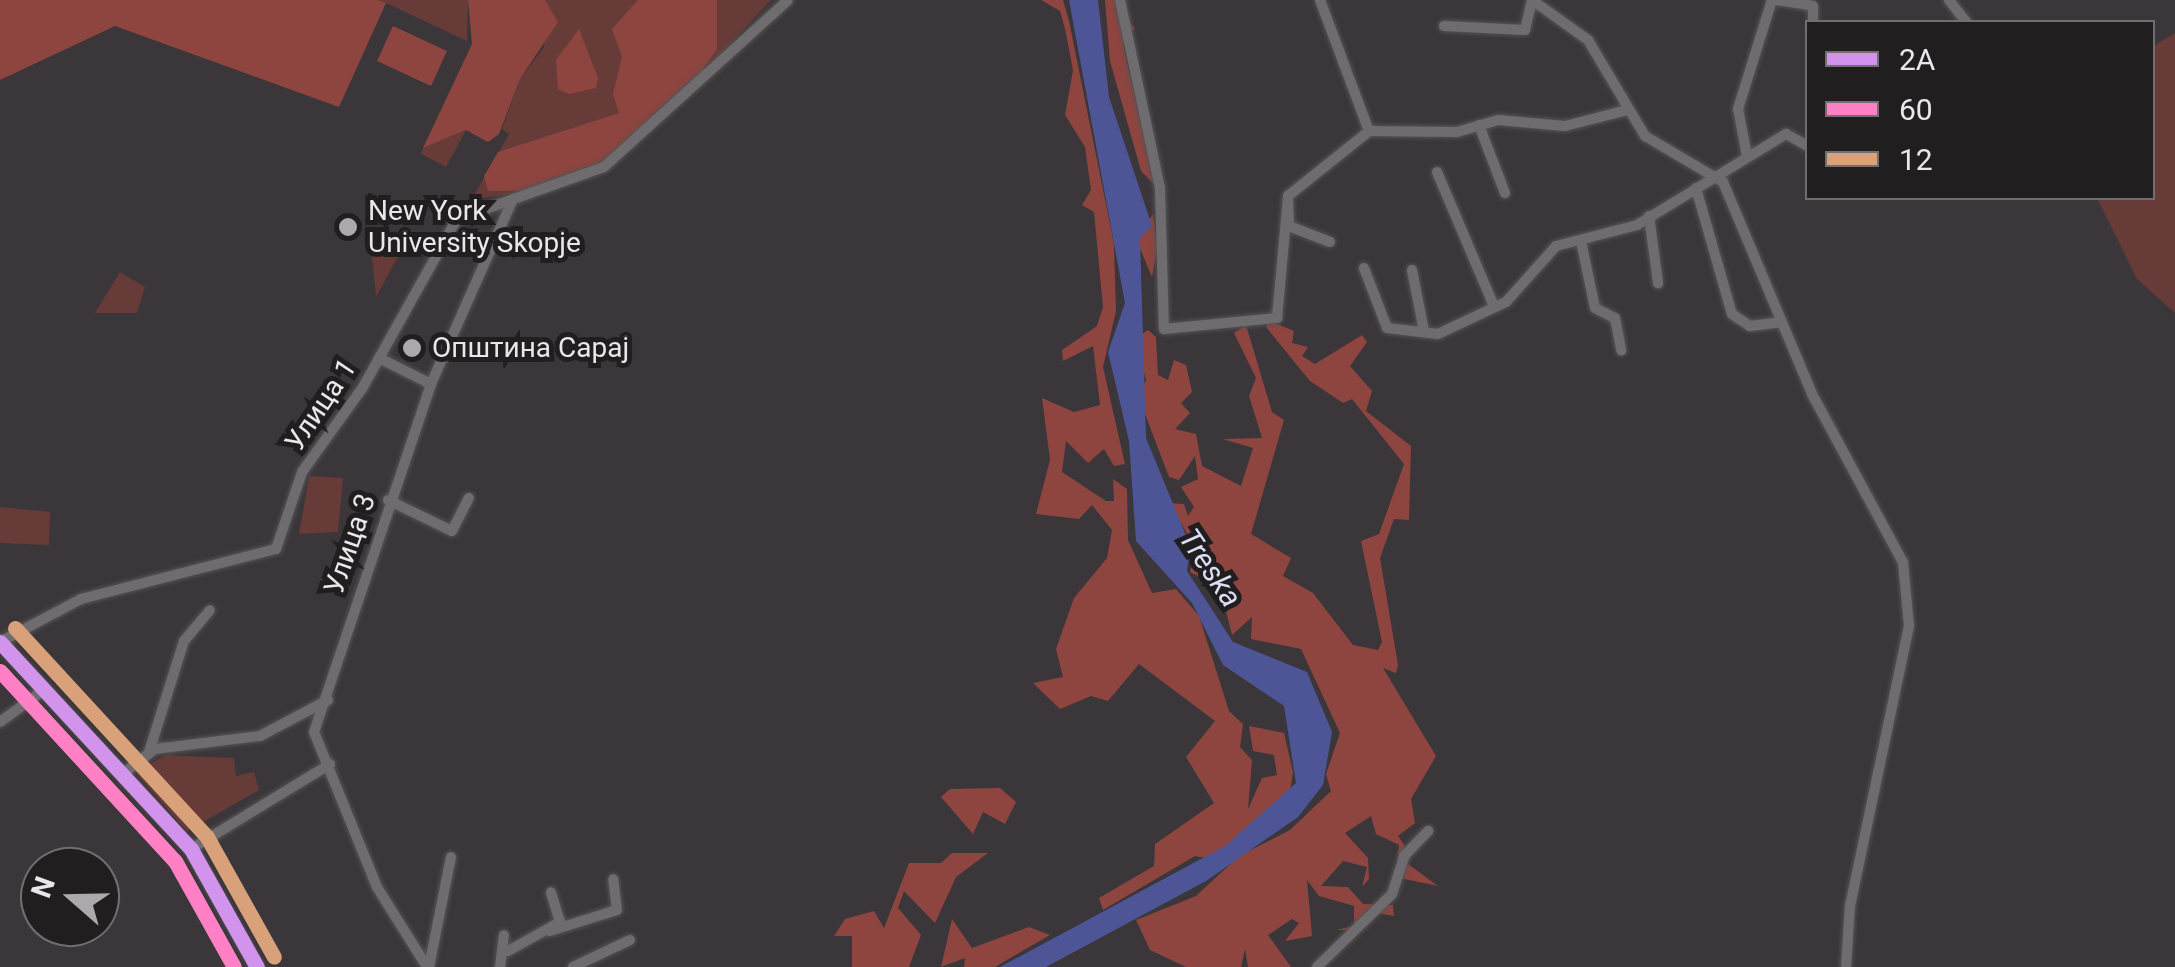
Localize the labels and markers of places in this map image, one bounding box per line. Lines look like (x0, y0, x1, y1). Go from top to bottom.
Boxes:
place label: New York University Skopje (368, 194, 581, 260)
marker: New York University Skopje (337, 216, 359, 238)
place label: Општина Сарај (432, 331, 629, 365)
marker: Општина Сарај (401, 337, 423, 359)

